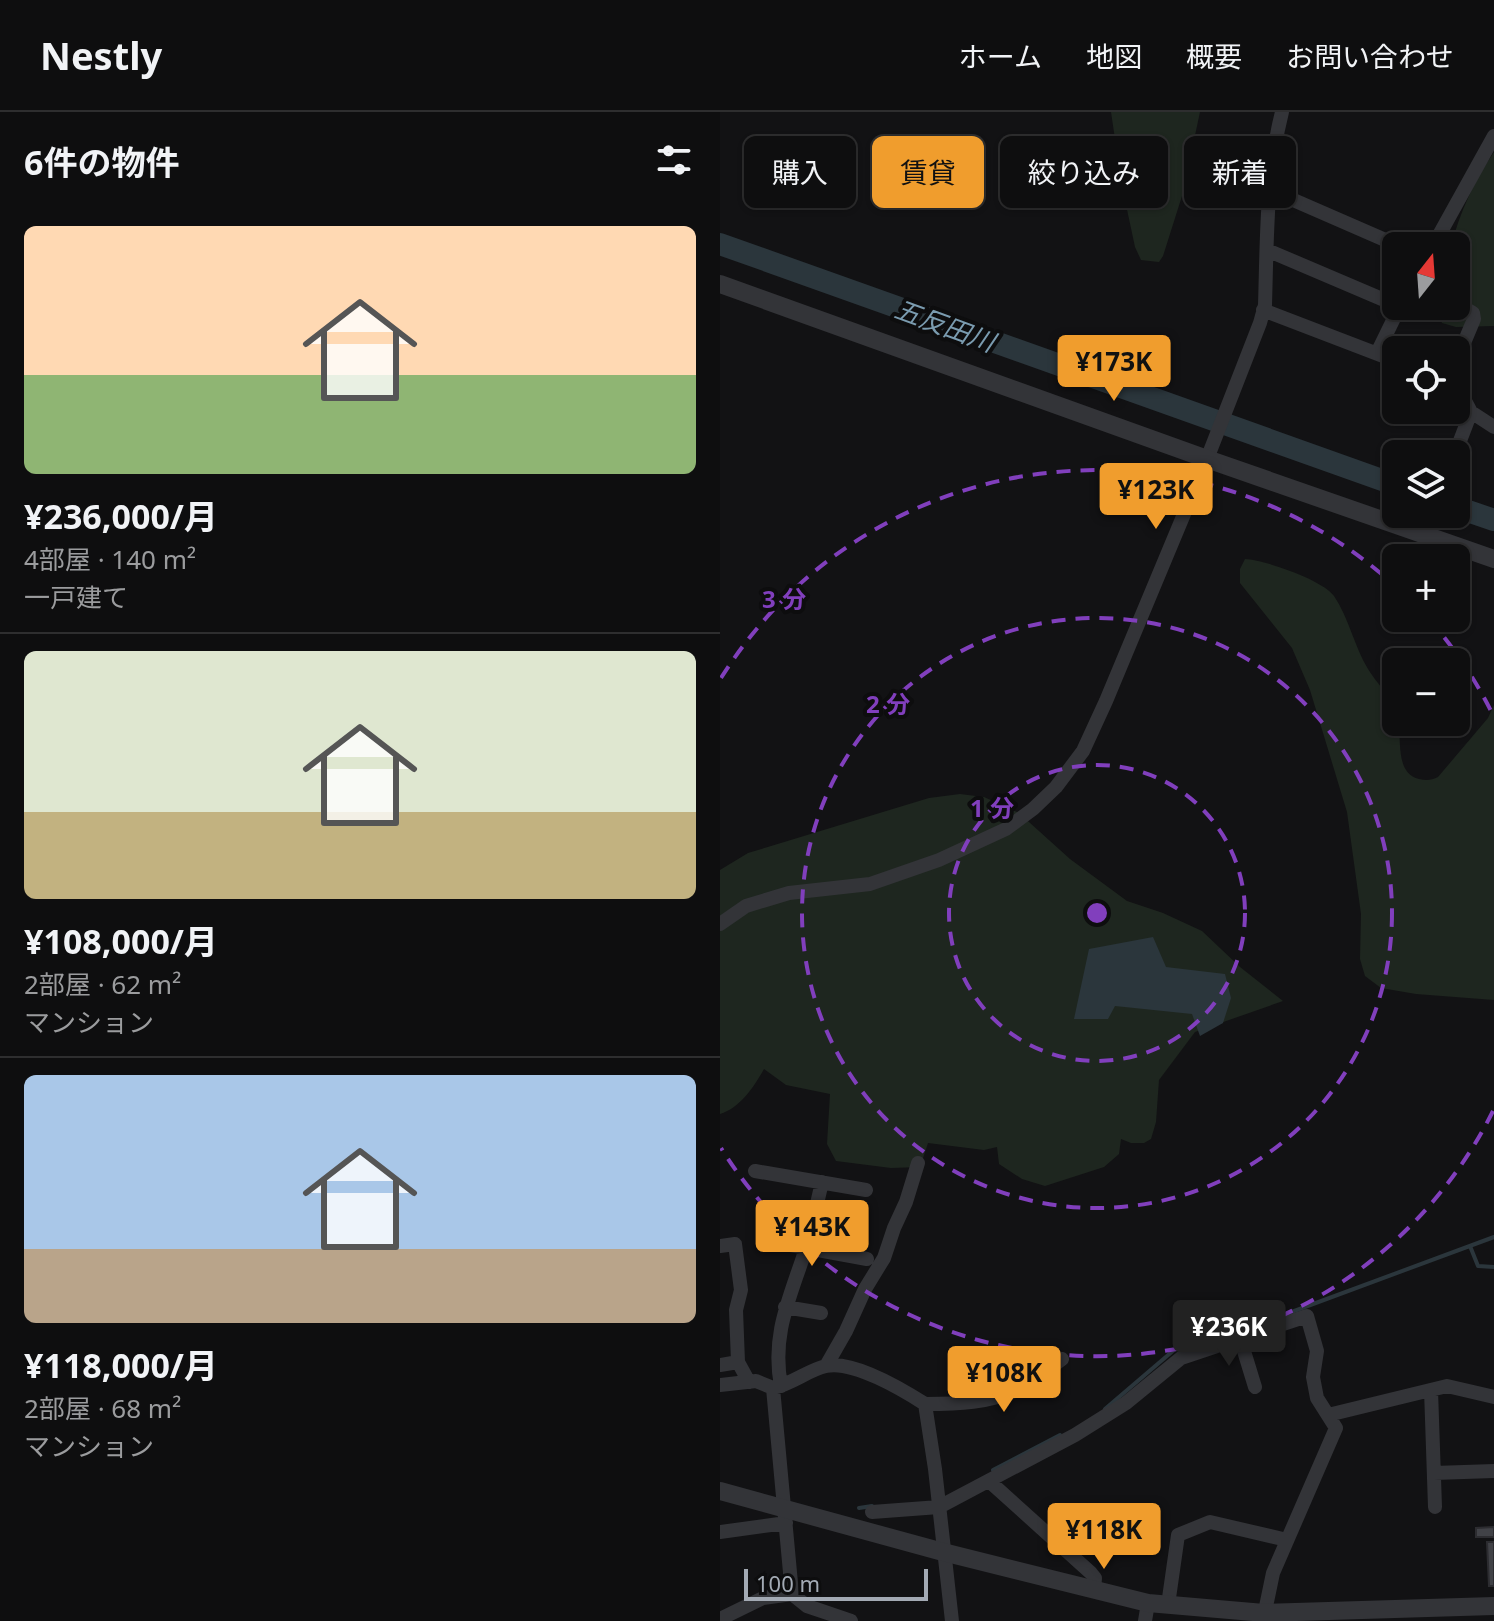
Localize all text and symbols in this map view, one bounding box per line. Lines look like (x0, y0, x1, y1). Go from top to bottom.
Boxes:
text: Nestly (40, 29, 162, 81)
text: ホーム (959, 37, 1042, 75)
text: 地図 (1086, 37, 1142, 75)
text: 概要 (1186, 37, 1242, 75)
text: お問い合わせ (1286, 37, 1454, 75)
chip: 購入 (744, 136, 856, 208)
chip: 賃貸 (872, 136, 984, 208)
chip: 絞り込み (1000, 136, 1168, 208)
chip: 新着 (1184, 136, 1296, 208)
icon: filters (652, 138, 696, 182)
text: 6件の物件 (24, 139, 179, 185)
north arrow (1382, 232, 1470, 320)
map controls (1382, 232, 1470, 736)
icon: home (288, 278, 432, 422)
water label: 五反田川 (890, 290, 1003, 361)
pin: ¥173K (1058, 335, 1170, 403)
button: locate (1382, 336, 1470, 424)
text: ¥173K (1076, 343, 1152, 379)
button: layers (1382, 440, 1470, 528)
pin: ¥123K (1100, 463, 1212, 531)
text: ¥123K (1118, 471, 1194, 507)
text: ¥236,000/月 (24, 493, 218, 539)
text: 4部屋 · 140 m² (24, 541, 196, 577)
button: + (1382, 544, 1470, 632)
text: 一戸建て (24, 579, 128, 615)
text: 3 分 (762, 582, 806, 615)
button: − (1382, 648, 1470, 736)
text: 2 分 (866, 687, 910, 720)
icon: home (288, 703, 432, 847)
text: 1 分 (970, 791, 1014, 824)
centre of rings (1083, 899, 1111, 927)
text: ¥108,000/月 (24, 918, 218, 964)
text: 2部屋 · 62 m² (24, 966, 181, 1002)
text: マンション (24, 1004, 154, 1040)
icon: home (288, 1127, 432, 1271)
pin: ¥143K (756, 1200, 868, 1268)
text: ¥143K (774, 1208, 850, 1244)
pin: ¥236K (1173, 1300, 1285, 1368)
text: ¥236K (1191, 1308, 1267, 1344)
text: ¥118,000/月 (24, 1342, 218, 1388)
pin: ¥108K (948, 1346, 1060, 1414)
text: ¥108K (966, 1354, 1042, 1390)
text: 2部屋 · 68 m² (24, 1390, 181, 1426)
text: マンション (24, 1428, 154, 1464)
pin: ¥118K (1048, 1503, 1160, 1571)
text: ¥118K (1066, 1511, 1142, 1547)
scale bar (744, 1565, 928, 1601)
text: 100 m (756, 1568, 820, 1598)

